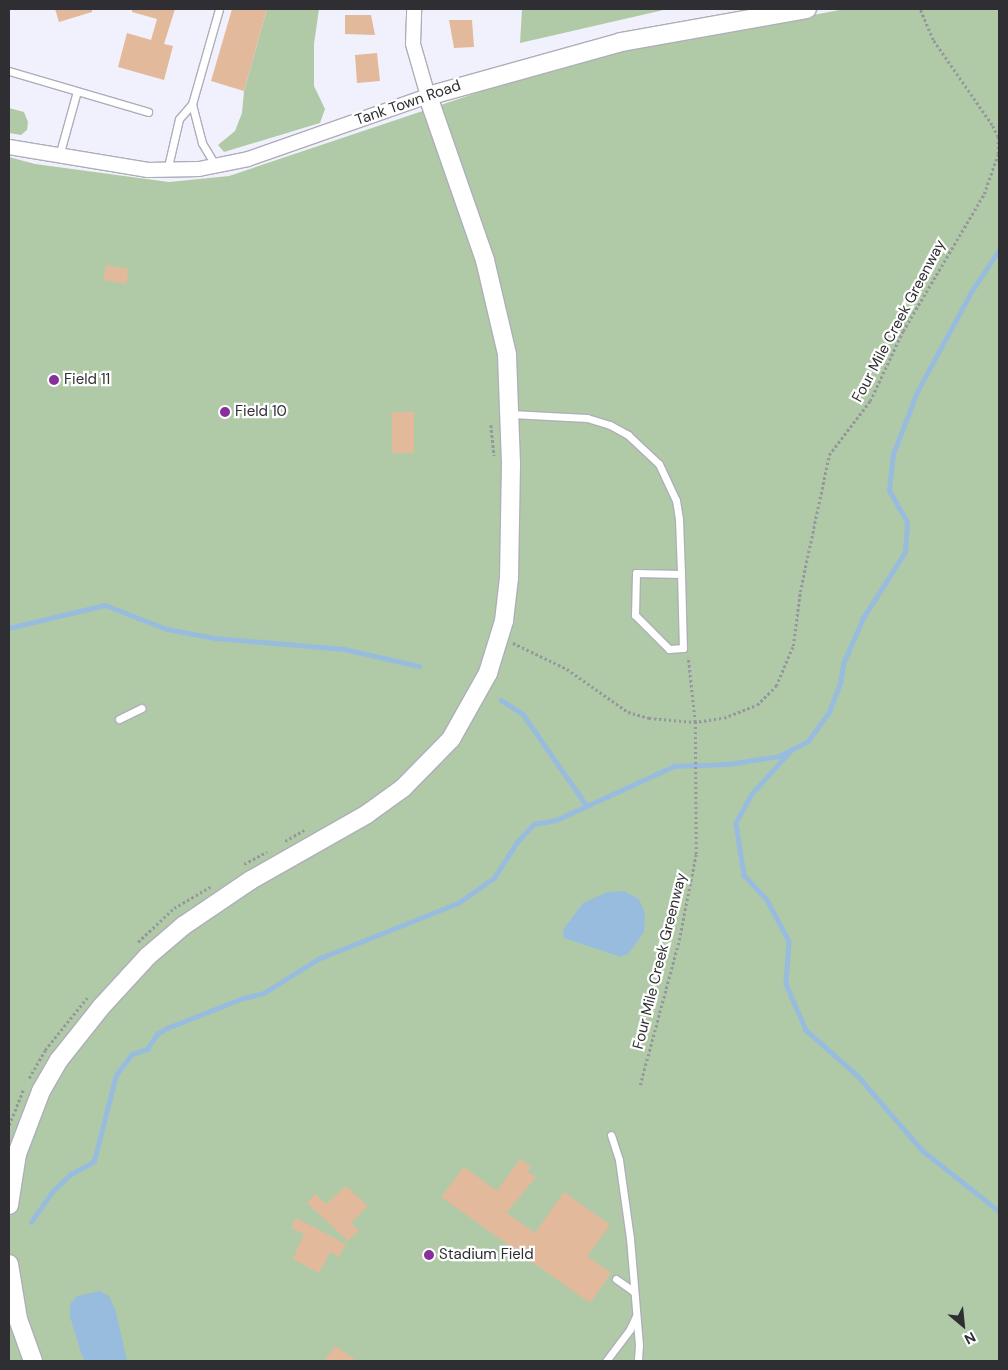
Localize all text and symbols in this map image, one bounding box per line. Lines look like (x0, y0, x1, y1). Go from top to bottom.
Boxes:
street label: Tank Town Road (353, 77, 463, 129)
street label: Four Mile Creek Greenway (849, 237, 949, 405)
place label: Field 11 (64, 371, 110, 389)
marker: Field 11 (48, 374, 60, 386)
place label: Field 10 (235, 403, 287, 421)
marker: Field 10 (219, 406, 231, 418)
street label: Four Mile Creek Greenway (629, 871, 691, 1051)
place label: Stadium Field (439, 1246, 534, 1264)
marker: Stadium Field (423, 1249, 435, 1261)
north arrow (938, 1300, 988, 1350)
text: N (961, 1328, 979, 1349)

